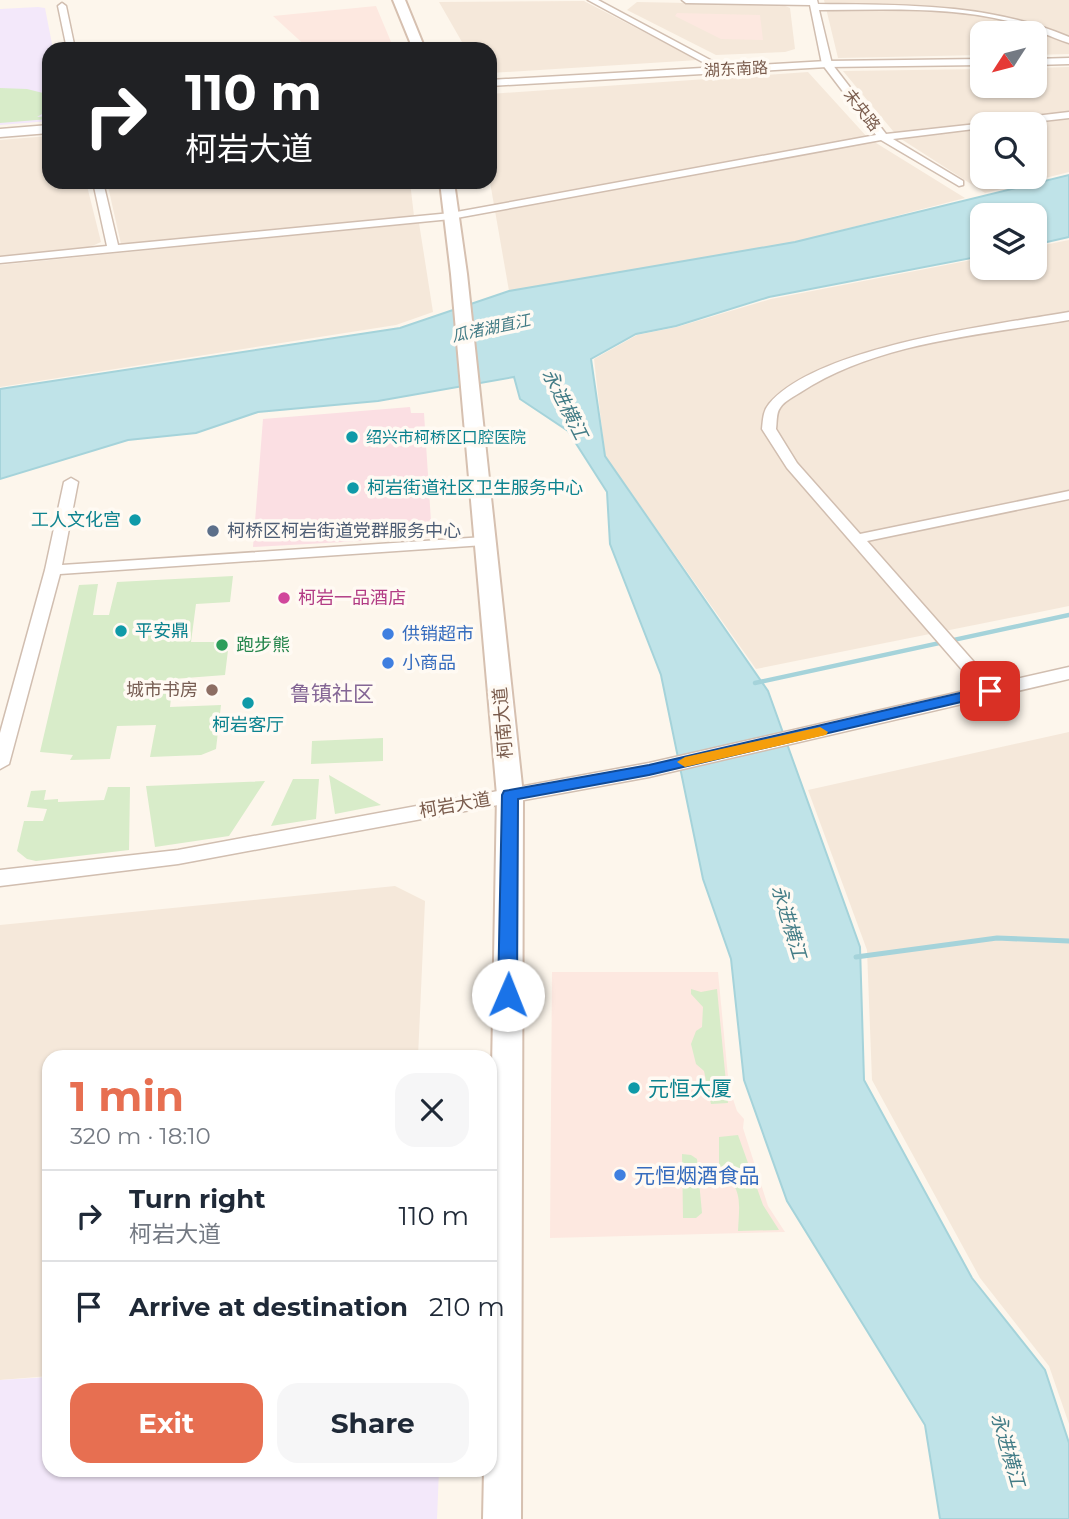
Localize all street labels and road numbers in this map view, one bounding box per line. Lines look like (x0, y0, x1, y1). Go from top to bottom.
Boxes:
street label: 湖东南路 (704, 58, 768, 80)
street label: 未央路 (840, 85, 884, 135)
street label: 柯南大道 (489, 686, 517, 760)
street label: 柯岩大道 (418, 788, 492, 822)

